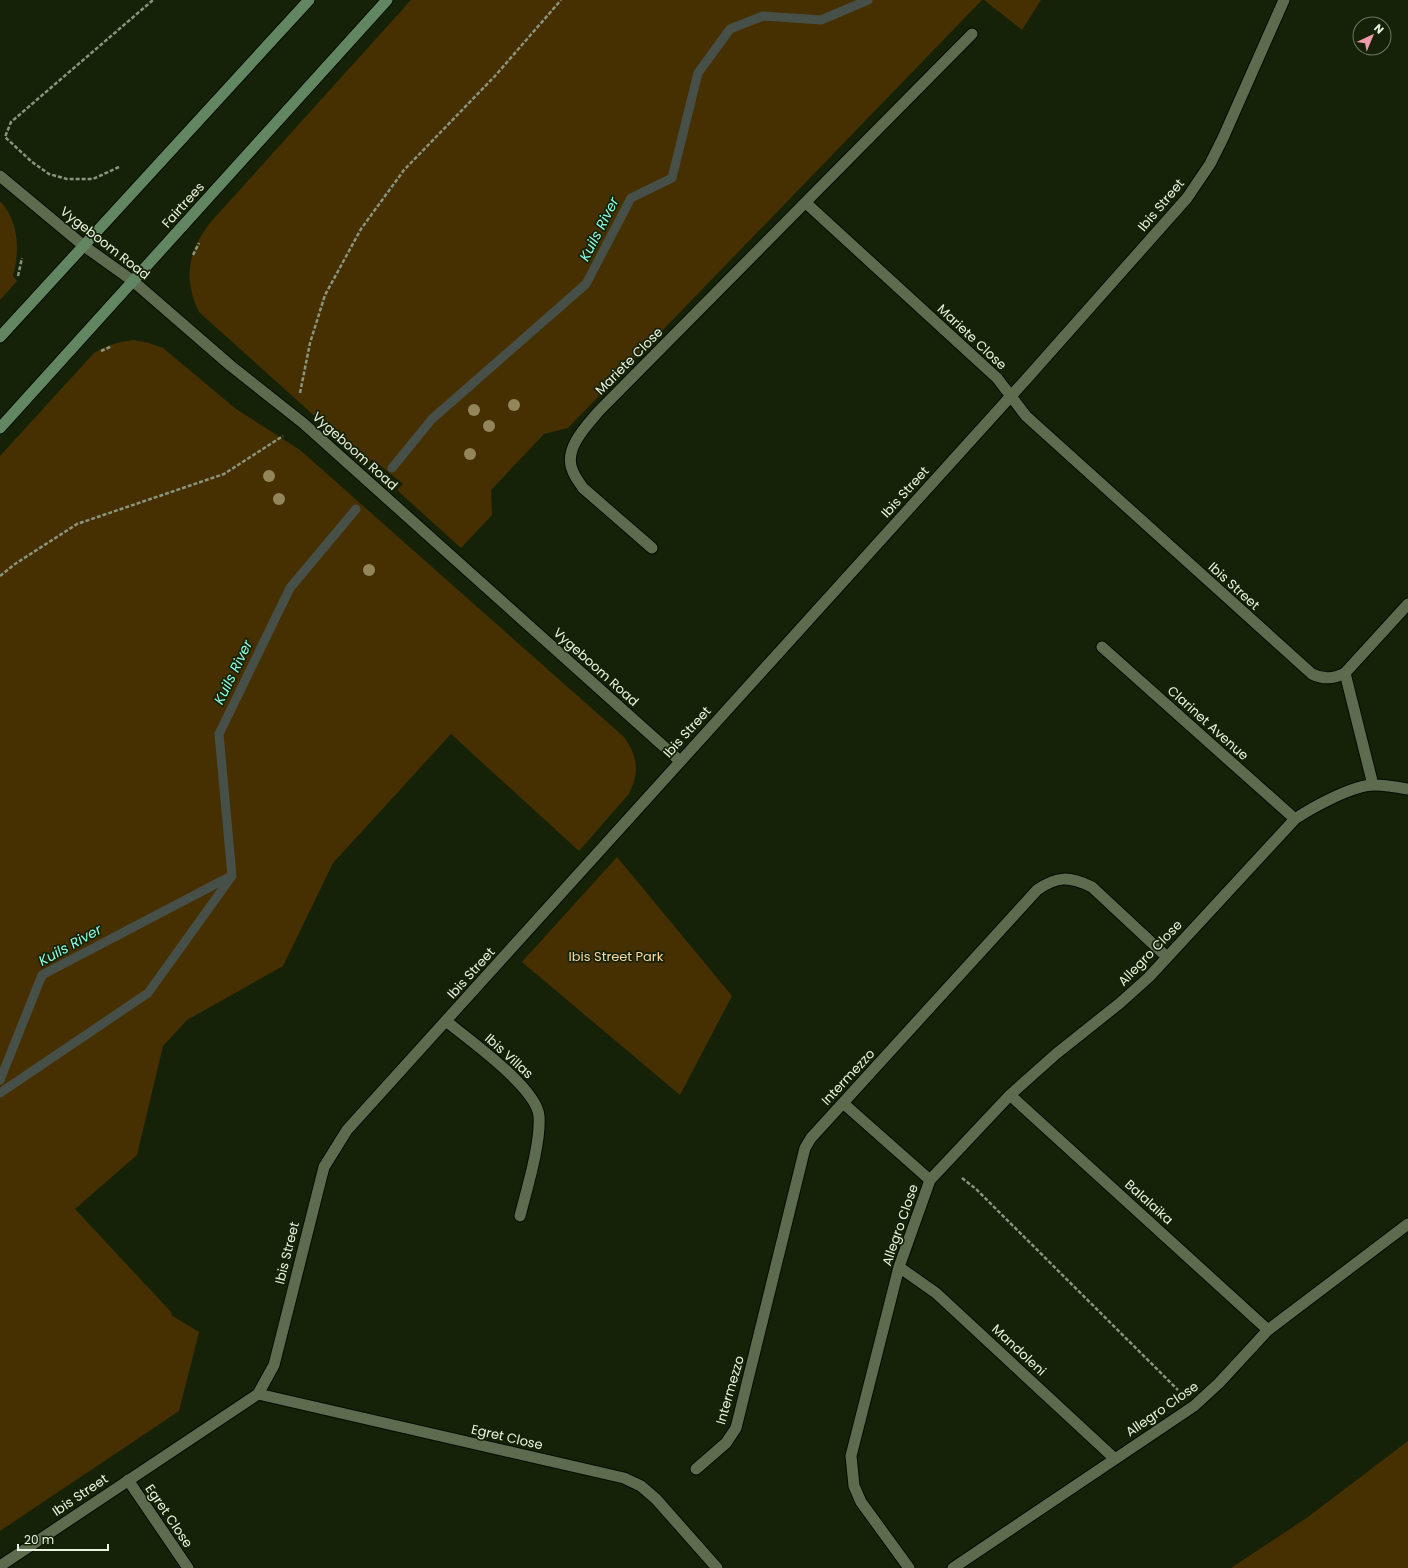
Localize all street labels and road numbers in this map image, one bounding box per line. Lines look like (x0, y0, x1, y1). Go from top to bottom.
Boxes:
street label: Ibis Street (1133, 174, 1189, 235)
street label: Fairtrees (157, 178, 209, 232)
street label: Vygeboom Road (56, 202, 154, 284)
street label: Mariete Close (933, 300, 1011, 374)
street label: Mariete Close (591, 323, 667, 399)
street label: Vygeboom Road (308, 407, 402, 495)
street label: Ibis Street (877, 462, 933, 522)
street label: Ibis Street (1204, 558, 1264, 614)
street label: Vygeboom Road (549, 623, 643, 711)
street label: Clarinet Avenue (1163, 681, 1253, 765)
street label: Ibis Street (659, 702, 715, 762)
street label: Allegro Close (1114, 916, 1186, 990)
street label: Ibis Street (443, 943, 499, 1003)
street label: Ibis Villas (481, 1029, 538, 1083)
street label: Intermezzo (817, 1045, 879, 1109)
street label: Balalaika (1121, 1175, 1177, 1229)
street label: Allegro Close (877, 1182, 923, 1268)
street label: Ibis Street (270, 1220, 304, 1286)
street label: Mandoleni (988, 1320, 1050, 1380)
street label: Intermezzo (711, 1353, 749, 1427)
street label: Allegro Close (1122, 1377, 1202, 1441)
street label: Egret Close (469, 1420, 545, 1454)
street label: Ibis Street (48, 1469, 112, 1521)
street label: Egret Close (141, 1480, 197, 1552)

